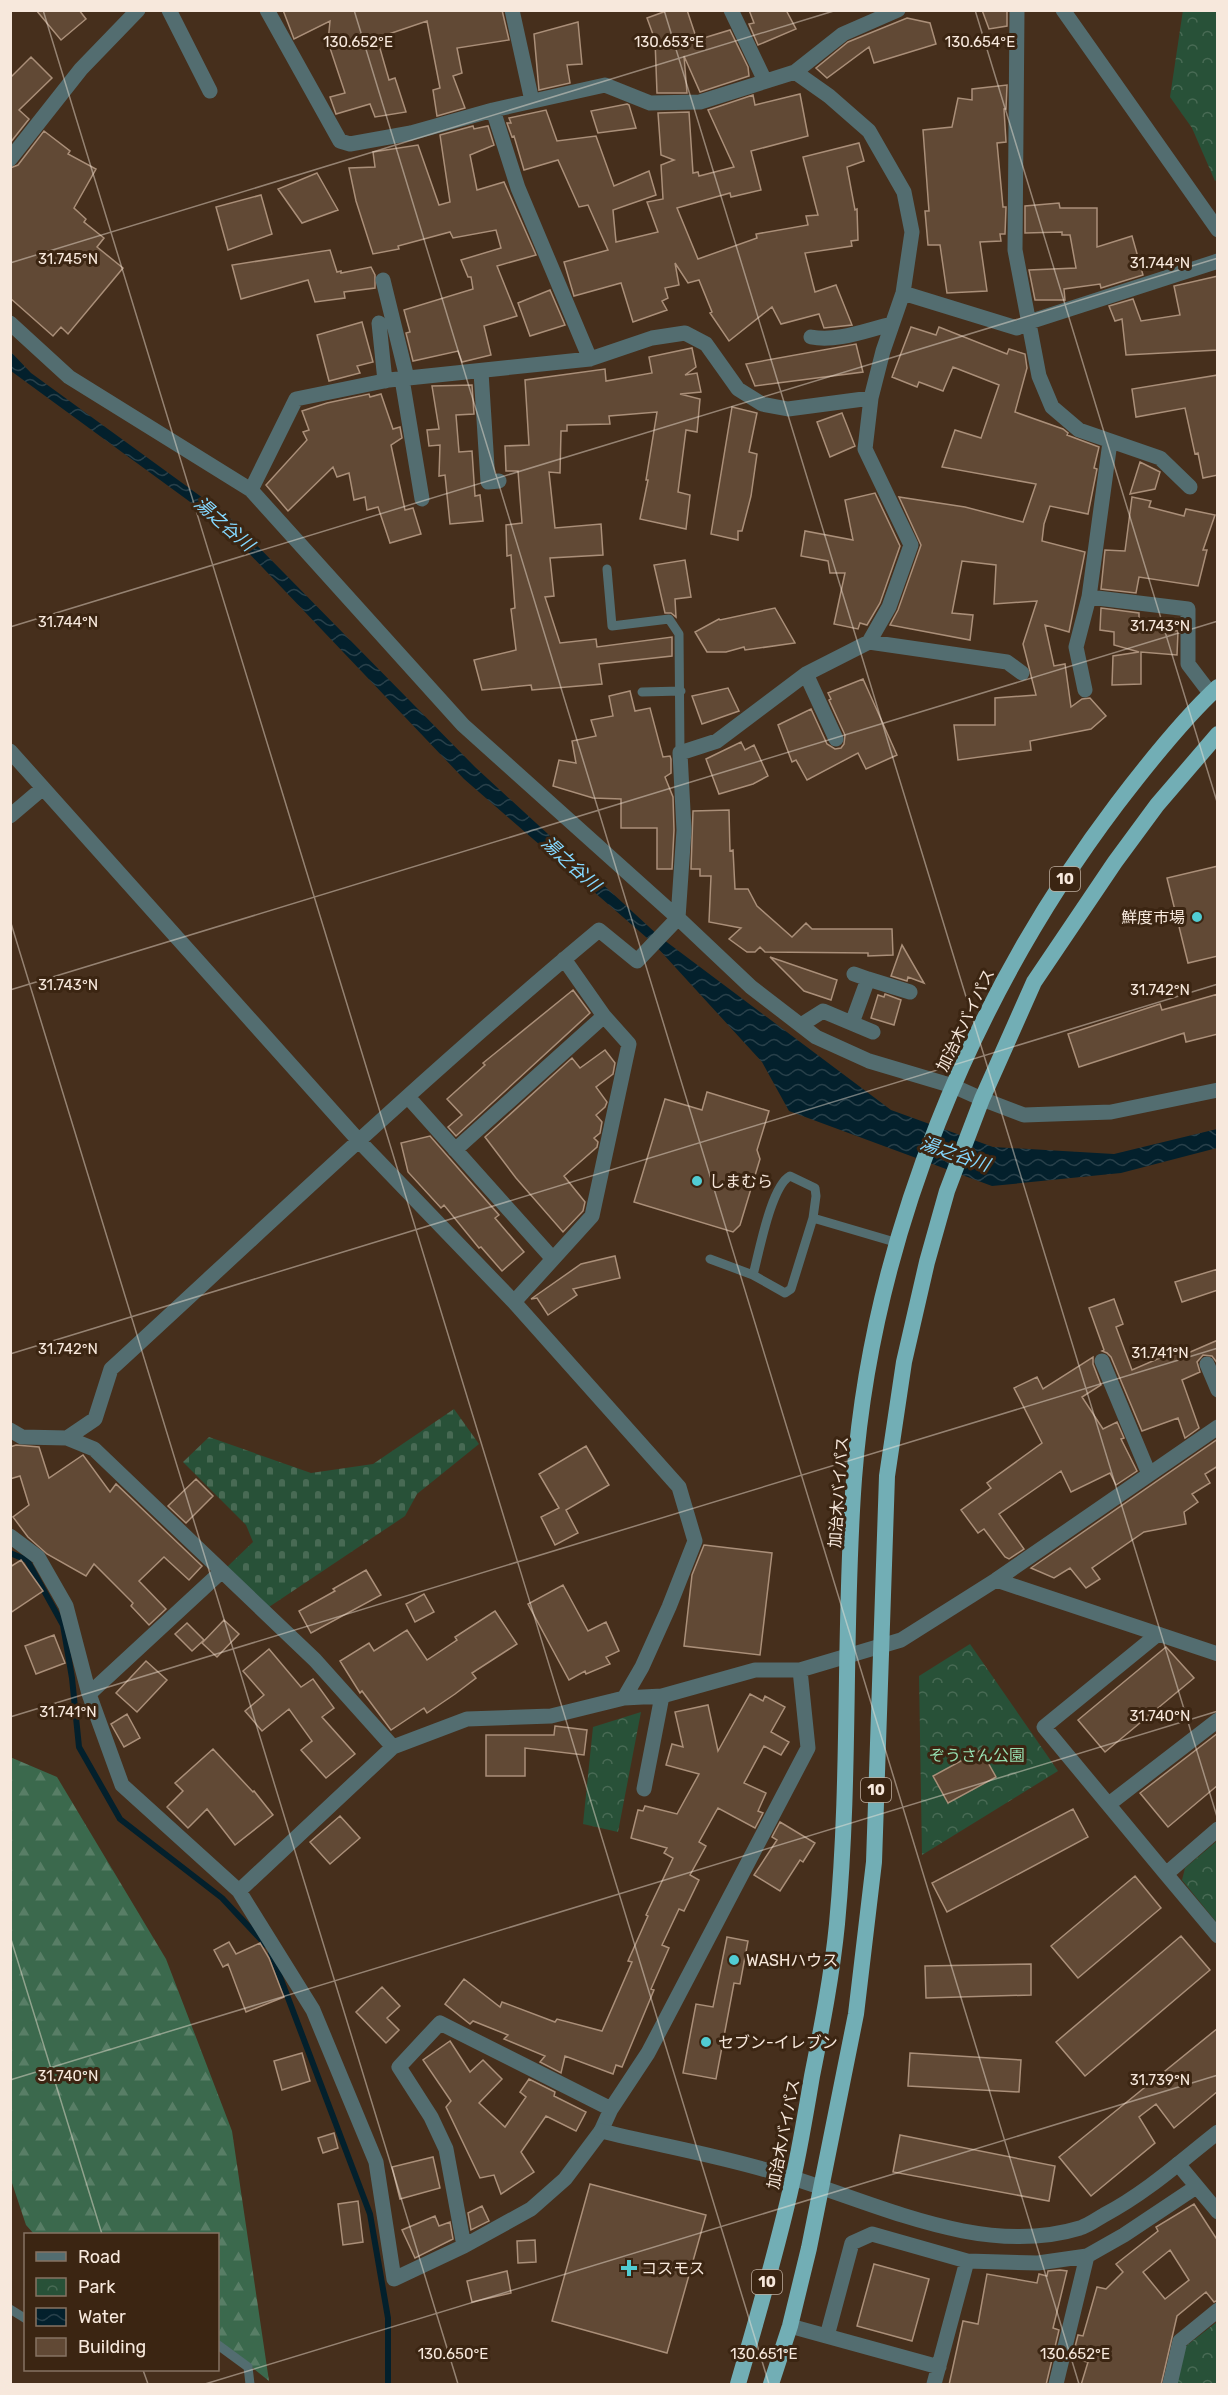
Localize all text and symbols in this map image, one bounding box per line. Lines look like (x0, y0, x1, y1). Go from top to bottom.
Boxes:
text: 130.652°E (323, 33, 393, 51)
text: 130.653°E (634, 33, 704, 51)
text: 130.654°E (945, 33, 1015, 51)
text: 31.745°N (38, 250, 98, 268)
text: 31.744°N (1130, 254, 1190, 272)
water label: 湯之谷川 (190, 492, 260, 557)
text: 31.744°N (38, 613, 98, 631)
text: 31.743°N (1130, 617, 1190, 635)
water label: 湯之谷川 (537, 832, 607, 898)
road number: 10 (1050, 867, 1080, 891)
place label: 鮮度市場 (1121, 908, 1185, 927)
marker: 鮮度市場 (1190, 910, 1204, 924)
street label: 加治木バイパス (932, 966, 998, 1075)
text: 31.743°N (38, 976, 98, 994)
text: 31.742°N (1130, 981, 1190, 999)
water label: 湯之谷川 (917, 1132, 995, 1177)
place label: しまむら (709, 1172, 773, 1191)
marker: しまむら (690, 1174, 704, 1188)
text: 31.742°N (38, 1340, 98, 1358)
text: 31.741°N (1131, 1344, 1189, 1362)
street label: 加治木バイパス (825, 1436, 852, 1548)
text: 31.741°N (39, 1703, 97, 1721)
text: 31.740°N (1130, 1707, 1190, 1725)
park label: ぞうさん公園 (929, 1746, 1025, 1765)
road number: 10 (861, 1778, 891, 1802)
place label: WASHハウス (746, 1951, 838, 1970)
marker: WASHハウス (727, 1953, 741, 1967)
place label: セブン-イレブン (718, 2033, 838, 2052)
marker: セブン-イレブン (699, 2035, 713, 2049)
text: 31.740°N (38, 2067, 98, 2085)
text: 31.739°N (1130, 2071, 1190, 2089)
street label: 加治木バイパス (764, 2077, 803, 2191)
legend (24, 2233, 219, 2371)
text: Road (78, 2246, 121, 2268)
place label: コスモス (641, 2259, 705, 2278)
marker: コスモス (622, 2261, 636, 2275)
road number: 10 (752, 2270, 782, 2294)
text: Park (78, 2276, 116, 2298)
text: Water (78, 2306, 126, 2328)
text: Building (78, 2336, 146, 2358)
text: 130.650°E (418, 2345, 488, 2363)
text: 130.651°E (730, 2345, 798, 2363)
text: 130.652°E (1040, 2345, 1110, 2363)

